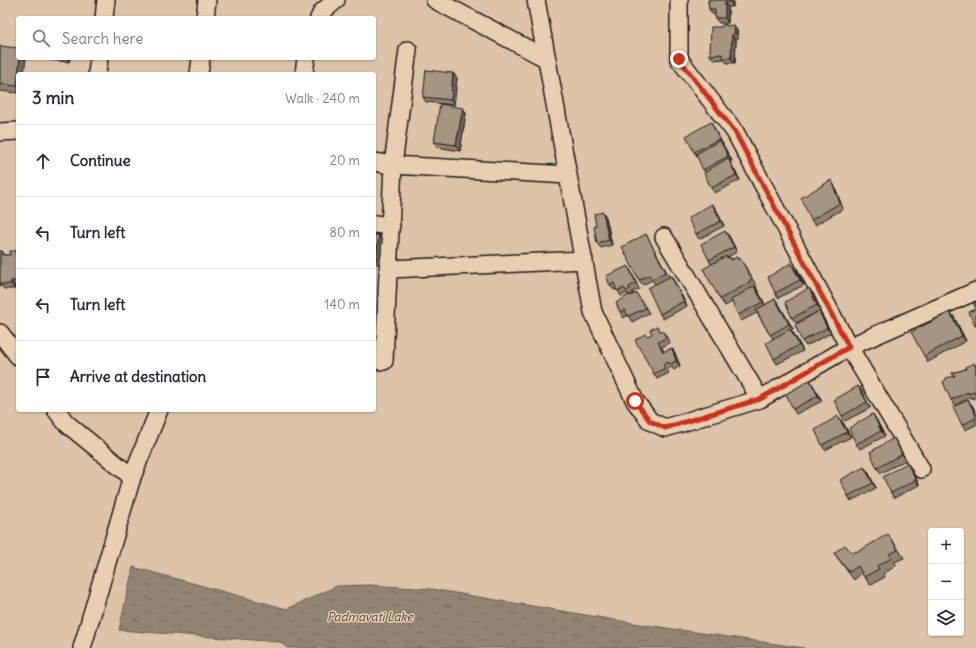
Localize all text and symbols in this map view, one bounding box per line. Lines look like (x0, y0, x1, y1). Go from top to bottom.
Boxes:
search box (16, 16, 376, 60)
icon: search (30, 27, 52, 49)
text: Search here (62, 29, 143, 48)
route end (670, 50, 688, 68)
text: 3 min (32, 87, 74, 109)
text: Walk · 240 m (285, 90, 360, 107)
icon: ahead (32, 150, 54, 172)
text: Continue (70, 151, 131, 170)
text: 20 m (330, 152, 360, 169)
icon: left (32, 222, 54, 244)
text: Turn left (70, 223, 125, 242)
text: 80 m (329, 224, 360, 241)
icon: left (32, 294, 54, 316)
text: Turn left (70, 295, 125, 314)
text: 140 m (324, 296, 360, 313)
icon: arrive (32, 366, 54, 388)
text: Arrive at destination (70, 367, 206, 386)
route start (626, 392, 644, 410)
map controls (928, 528, 964, 636)
button: + (928, 528, 964, 564)
button: − (928, 564, 964, 600)
button: layers (928, 600, 964, 636)
water label: Padmavati Lake (327, 609, 415, 624)

